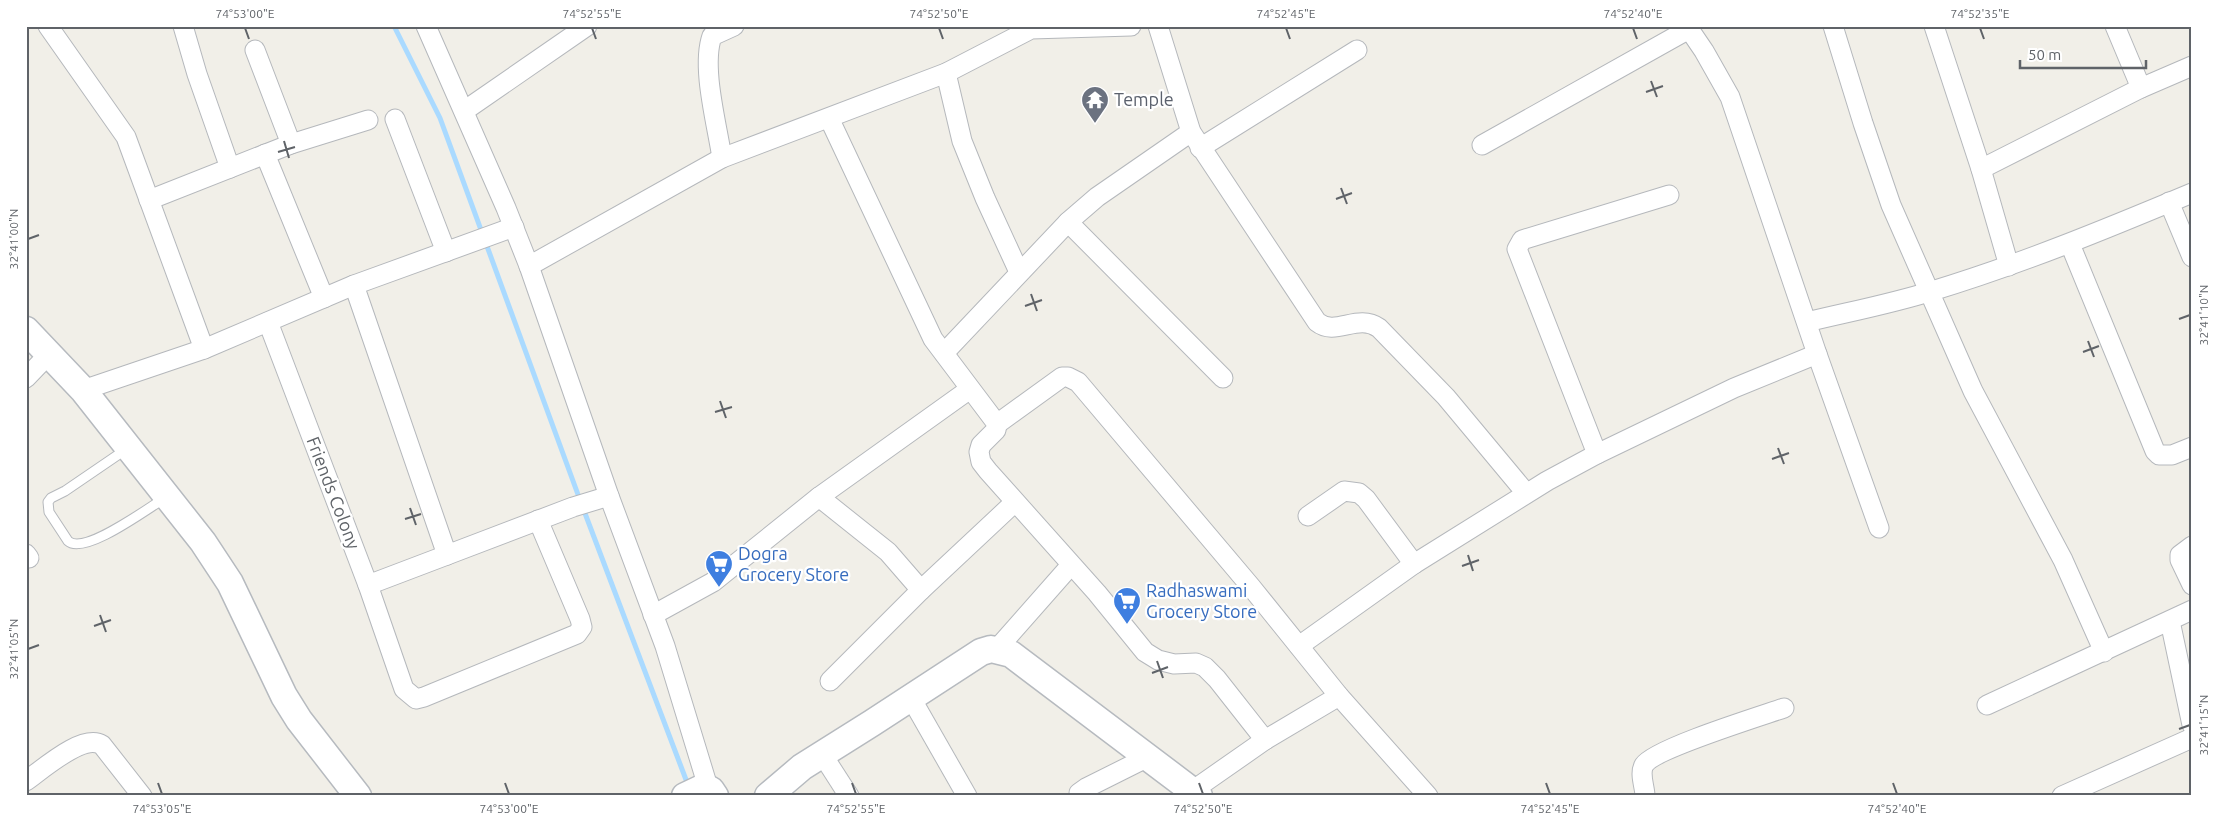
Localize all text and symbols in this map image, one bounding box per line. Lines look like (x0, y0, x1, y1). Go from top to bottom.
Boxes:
text: 74°53'00"E (216, 7, 275, 20)
text: 74°52'55"E (563, 7, 622, 20)
text: 74°52'50"E (910, 7, 969, 20)
text: 74°52'45"E (1257, 7, 1316, 20)
text: 74°52'40"E (1604, 7, 1663, 20)
text: 74°52'35"E (1951, 7, 2010, 20)
scale bar (2020, 38, 2147, 70)
text: 50 m (2028, 46, 2061, 63)
temple icon: Temple (1080, 85, 1110, 124)
place label: Temple (1114, 89, 1174, 109)
text: 32°41'00"N (7, 209, 20, 269)
text: 32°41'10"N (2197, 285, 2210, 345)
street label: Friends Colony (303, 434, 365, 552)
place label: Dogra Grocery Store (738, 543, 849, 584)
supermarket icon: Dogra Grocery Store (704, 549, 734, 588)
place label: Radhaswami Grocery Store (1146, 580, 1257, 621)
supermarket icon: Radhaswami Grocery Store (1112, 586, 1142, 625)
text: 32°41'05"N (7, 619, 20, 679)
text: 32°41'15"N (2197, 695, 2210, 755)
text: 74°53'05"E (133, 802, 192, 815)
text: 74°53'00"E (480, 802, 539, 815)
text: 74°52'55"E (827, 802, 886, 815)
text: 74°52'50"E (1174, 802, 1233, 815)
text: 74°52'45"E (1521, 802, 1580, 815)
text: 74°52'40"E (1868, 802, 1927, 815)

